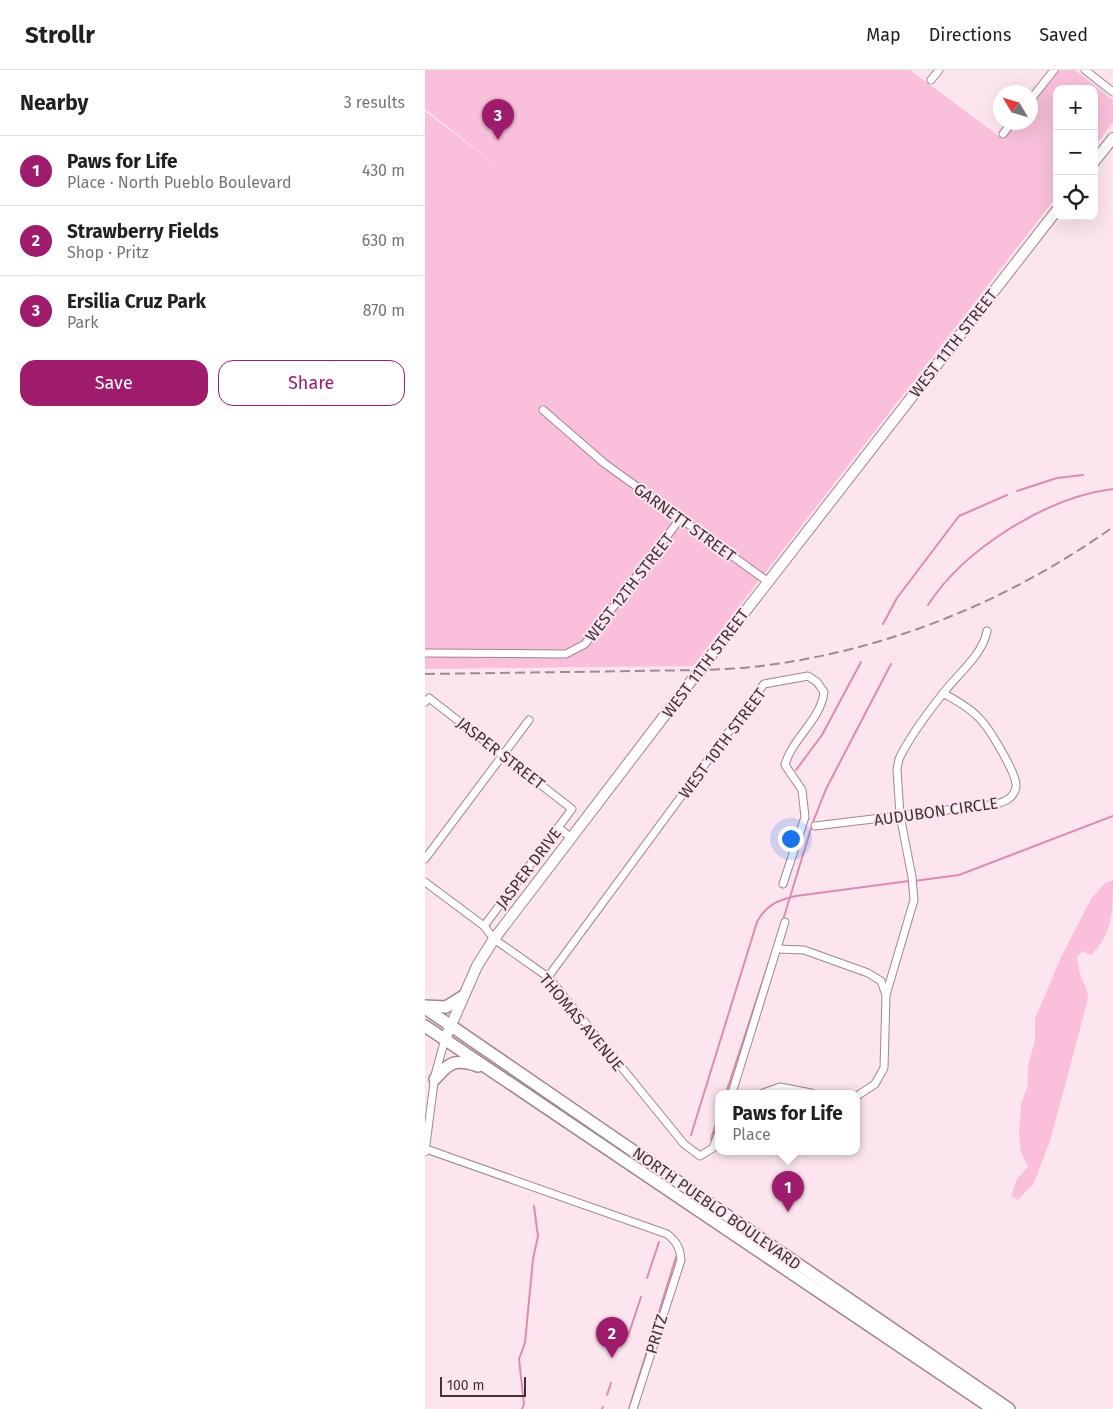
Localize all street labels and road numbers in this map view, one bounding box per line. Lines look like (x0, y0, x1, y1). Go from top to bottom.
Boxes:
street label: WEST 11TH STREET (906, 285, 1002, 401)
street label: GARNETT STREET (630, 479, 740, 566)
street label: WEST 12TH STREET (581, 529, 678, 645)
street label: WEST 11TH STREET (658, 605, 753, 721)
street label: WEST 10TH STREET (675, 684, 770, 802)
street label: JASPER STREET (453, 713, 549, 794)
street label: AUDUBON CIRCLE (873, 793, 999, 830)
street label: JASPER DRIVE (492, 824, 565, 913)
street label: THOMAS AVENUE (535, 970, 628, 1075)
street label: NORTH PUEBLO BOULEVARD (629, 1143, 805, 1274)
street label: PRITZ (642, 1312, 671, 1356)

